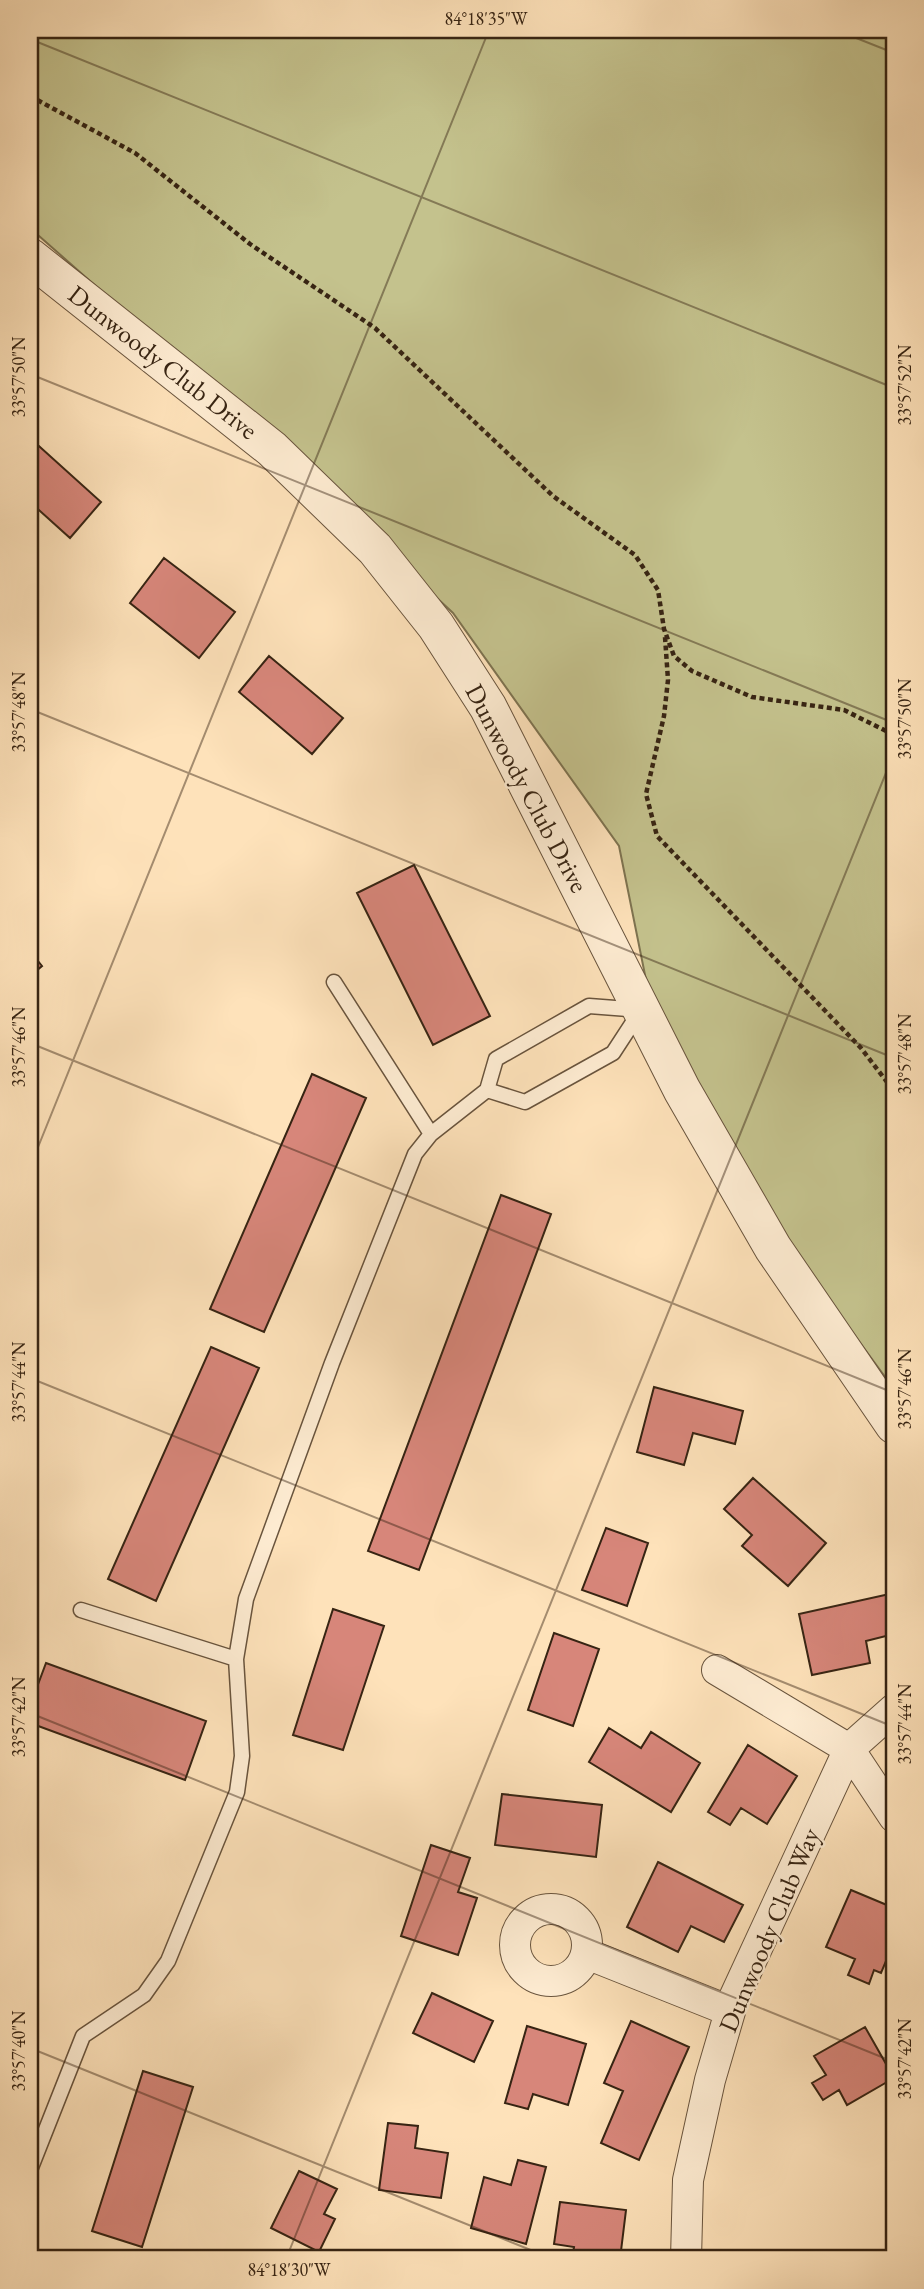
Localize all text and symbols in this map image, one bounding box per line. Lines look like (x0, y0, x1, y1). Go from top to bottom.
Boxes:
text: 84°18'35"W (444, 7, 528, 30)
street label: Dunwoody Club Drive (61, 277, 265, 447)
text: 33°57'50"N (7, 336, 30, 417)
text: 33°57'52"N (893, 344, 916, 425)
text: 33°57'48"N (7, 671, 30, 752)
street label: Dunwoody Club Drive (458, 678, 596, 898)
text: 33°57'50"N (893, 678, 916, 759)
text: 33°57'46"N (7, 1006, 30, 1087)
text: 33°57'48"N (893, 1013, 916, 1094)
text: 33°57'44"N (7, 1341, 30, 1422)
text: 33°57'46"N (893, 1348, 916, 1429)
text: 33°57'42"N (7, 1676, 30, 1757)
text: 33°57'44"N (893, 1683, 916, 1764)
street label: Dunwoody Club Way (711, 1822, 828, 2037)
text: 33°57'40"N (7, 2010, 30, 2091)
text: 33°57'42"N (893, 2018, 916, 2099)
text: 84°18'30"W (247, 2258, 331, 2281)

